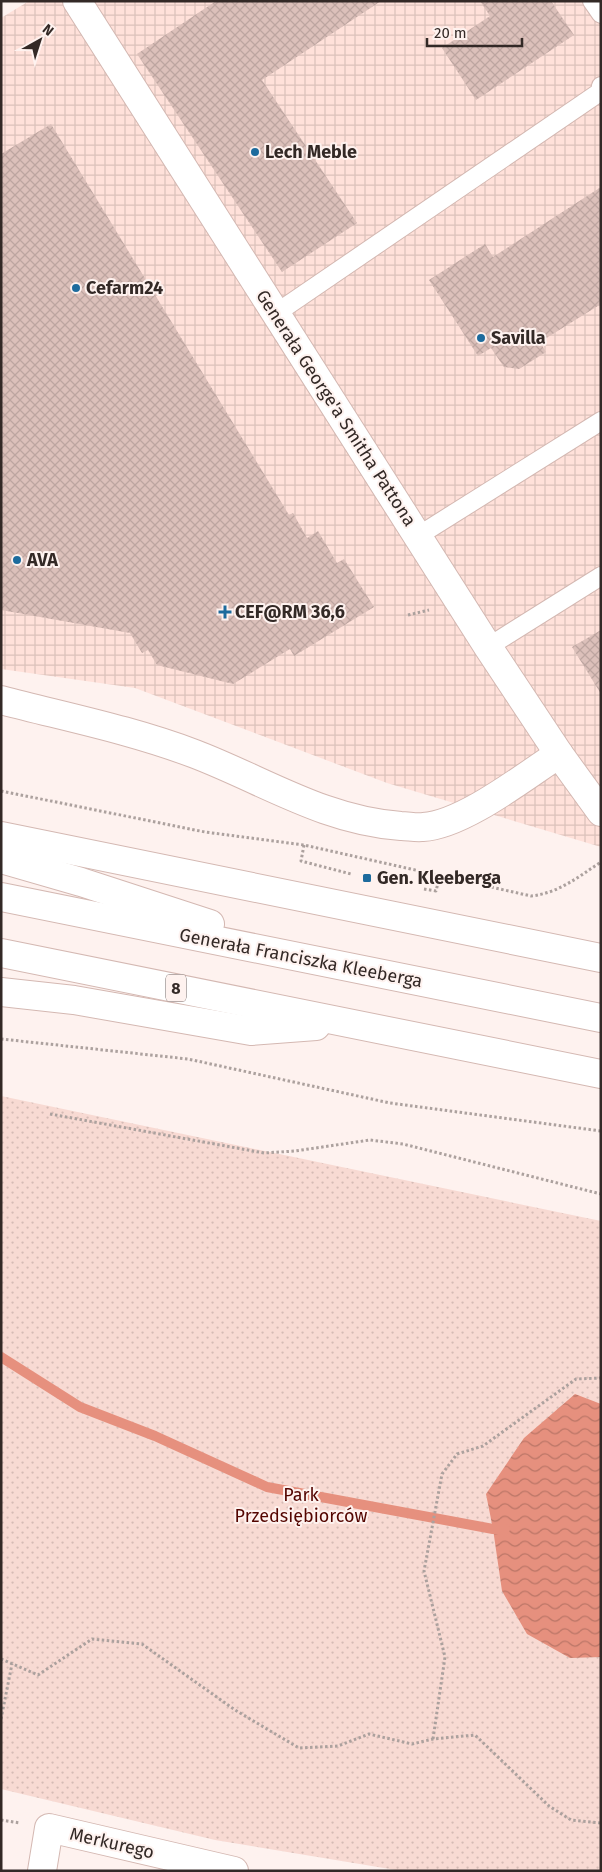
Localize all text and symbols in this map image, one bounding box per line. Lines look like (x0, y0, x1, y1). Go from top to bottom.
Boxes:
north arrow (15, 15, 65, 65)
scale bar (427, 15, 522, 47)
text: N (39, 21, 57, 40)
text: 20 m (434, 24, 467, 42)
place label: Lech Meble (265, 141, 357, 163)
marker: Lech Meble (249, 146, 261, 158)
place label: Cefarm24 (86, 277, 163, 299)
marker: Cefarm24 (70, 282, 82, 294)
street label: Generała George'a Smitha Pattona (251, 286, 421, 530)
place label: Savilla (491, 327, 546, 349)
marker: Savilla (475, 332, 487, 344)
place label: AVA (26, 549, 58, 571)
marker: AVA (11, 554, 23, 566)
place label: CEF@RM 36,6 (235, 601, 345, 623)
marker: CEF@RM 36,6 (219, 606, 231, 618)
place label: Gen. Kleeberga (377, 867, 501, 889)
marker: Gen. Kleeberga (361, 872, 373, 884)
street label: Generała Franciszka Kleeberga (178, 924, 424, 992)
road number: 8 (166, 974, 186, 1001)
park label: Park Przedsiębiorców (235, 1484, 368, 1527)
street label: Merkurego (68, 1823, 156, 1863)

